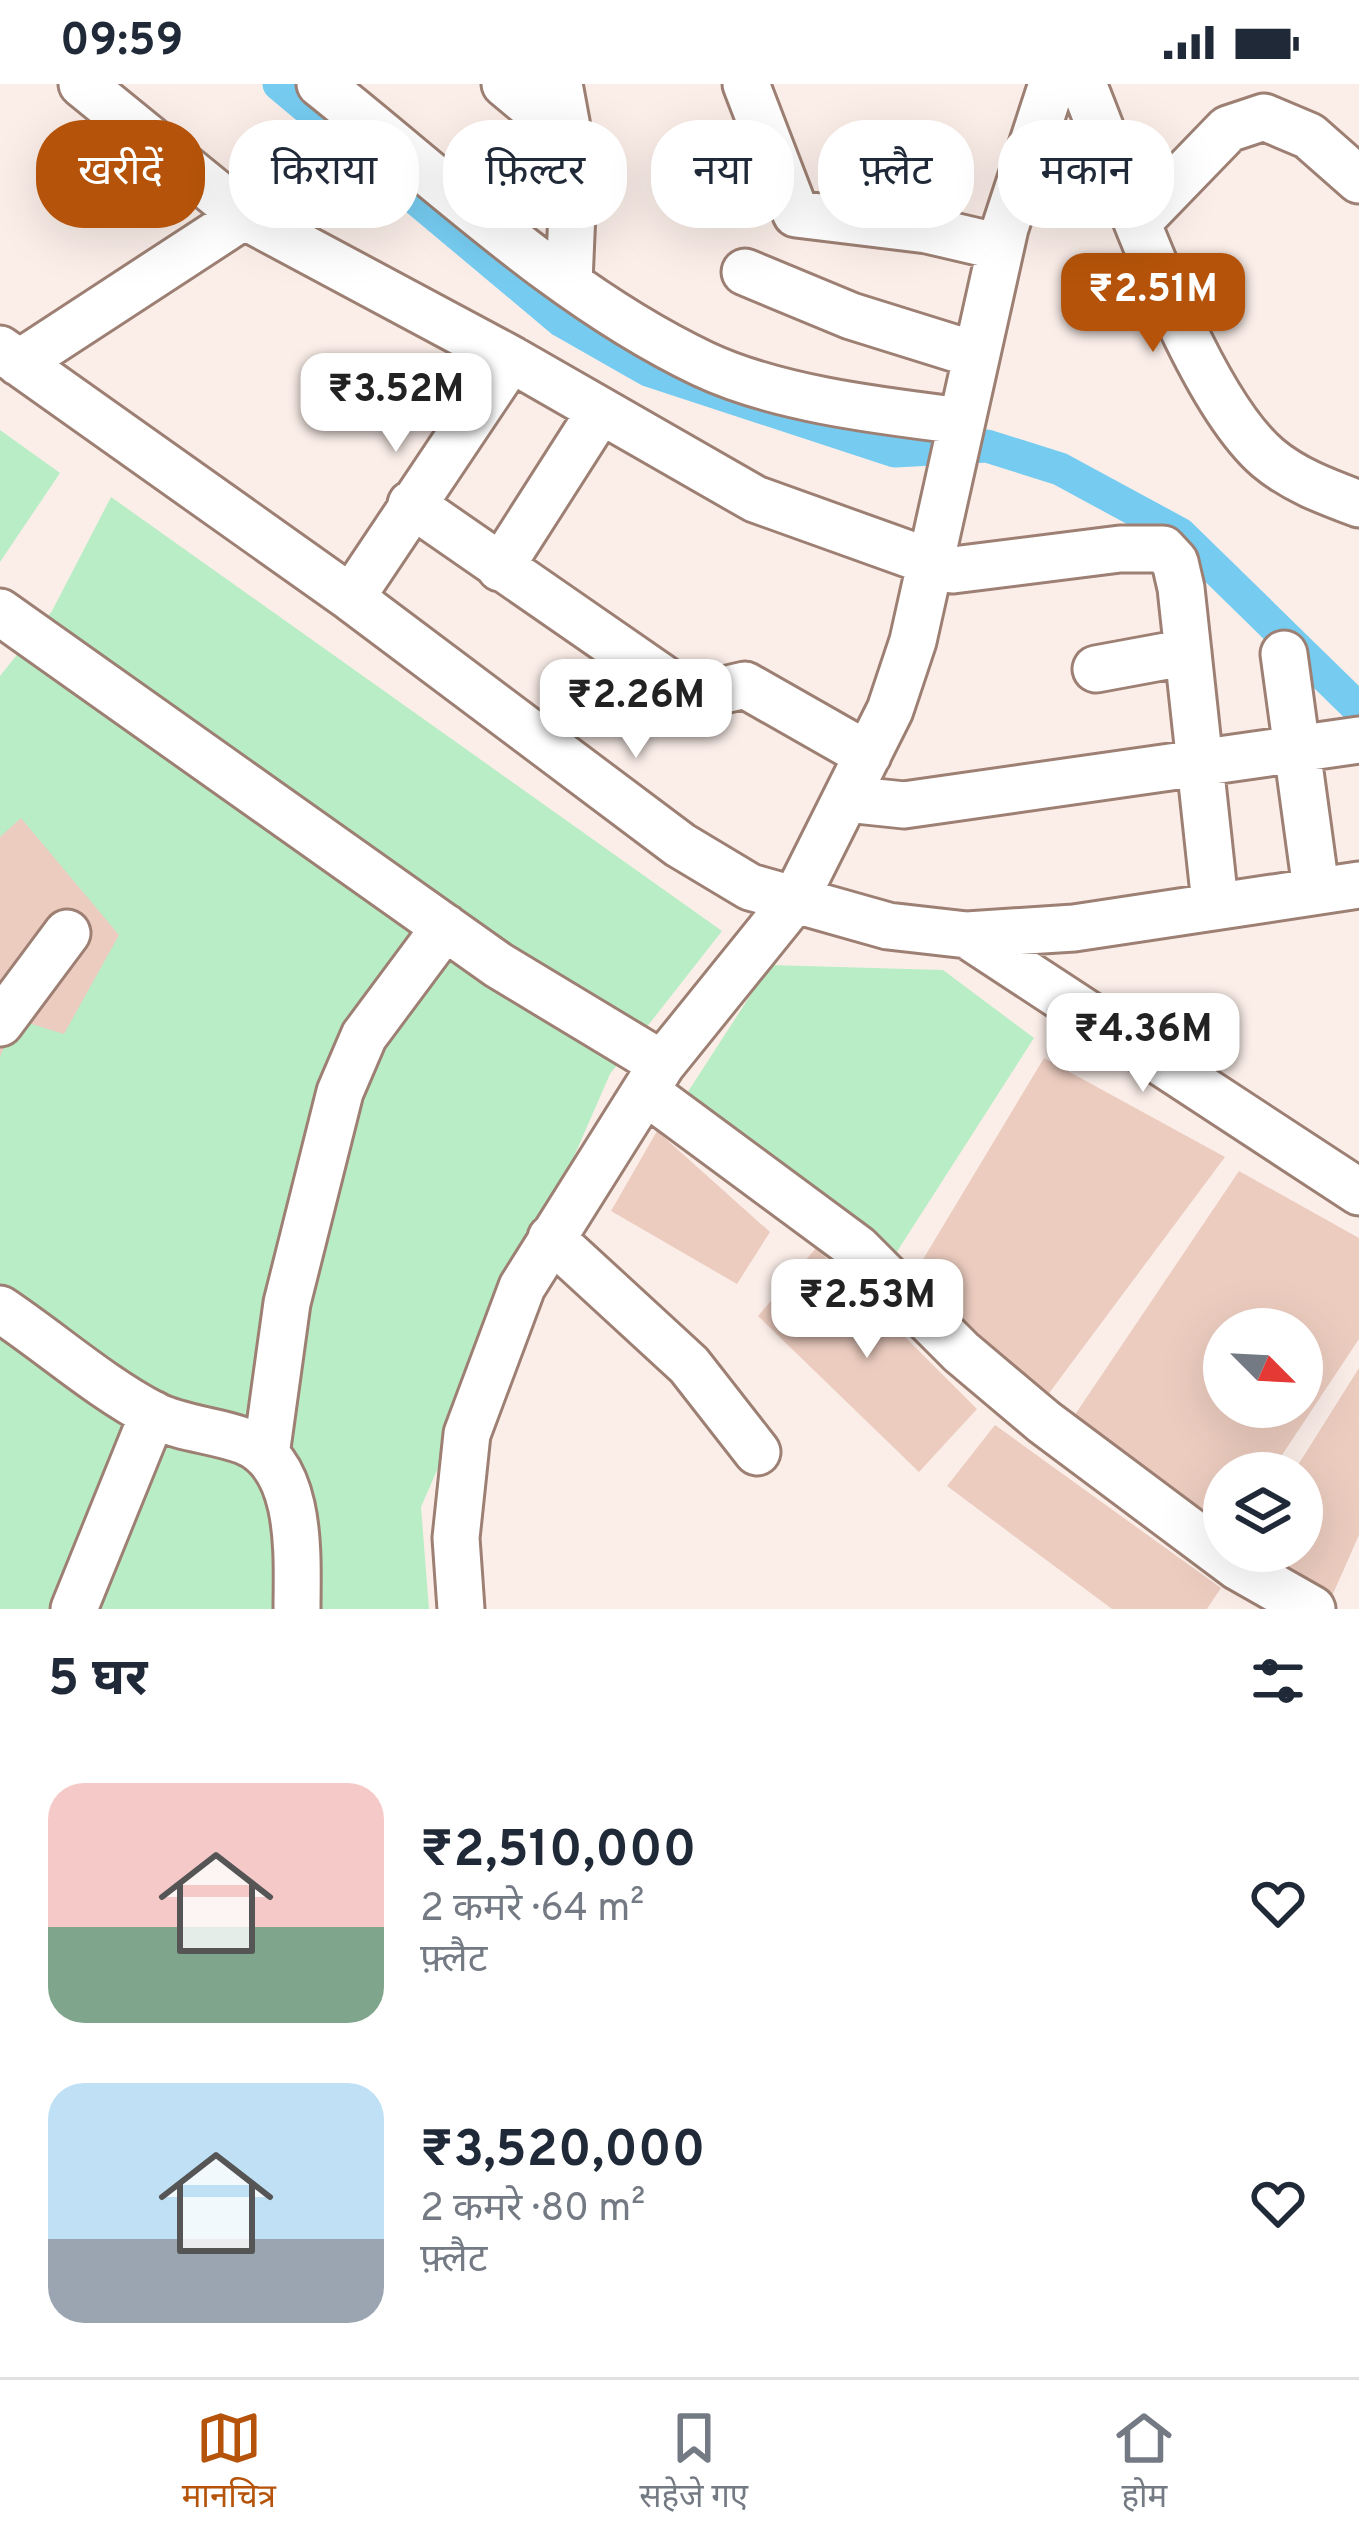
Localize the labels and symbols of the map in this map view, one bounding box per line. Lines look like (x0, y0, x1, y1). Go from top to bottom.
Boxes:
pin: ₹2.51M (1055, 253, 1251, 355)
pin: ₹3.52M (298, 353, 494, 455)
pin: ₹2.26M (538, 659, 734, 761)
pin: ₹4.36M (1045, 993, 1241, 1095)
pin: ₹2.53M (769, 1259, 965, 1361)
north arrow (1203, 1308, 1323, 1428)

